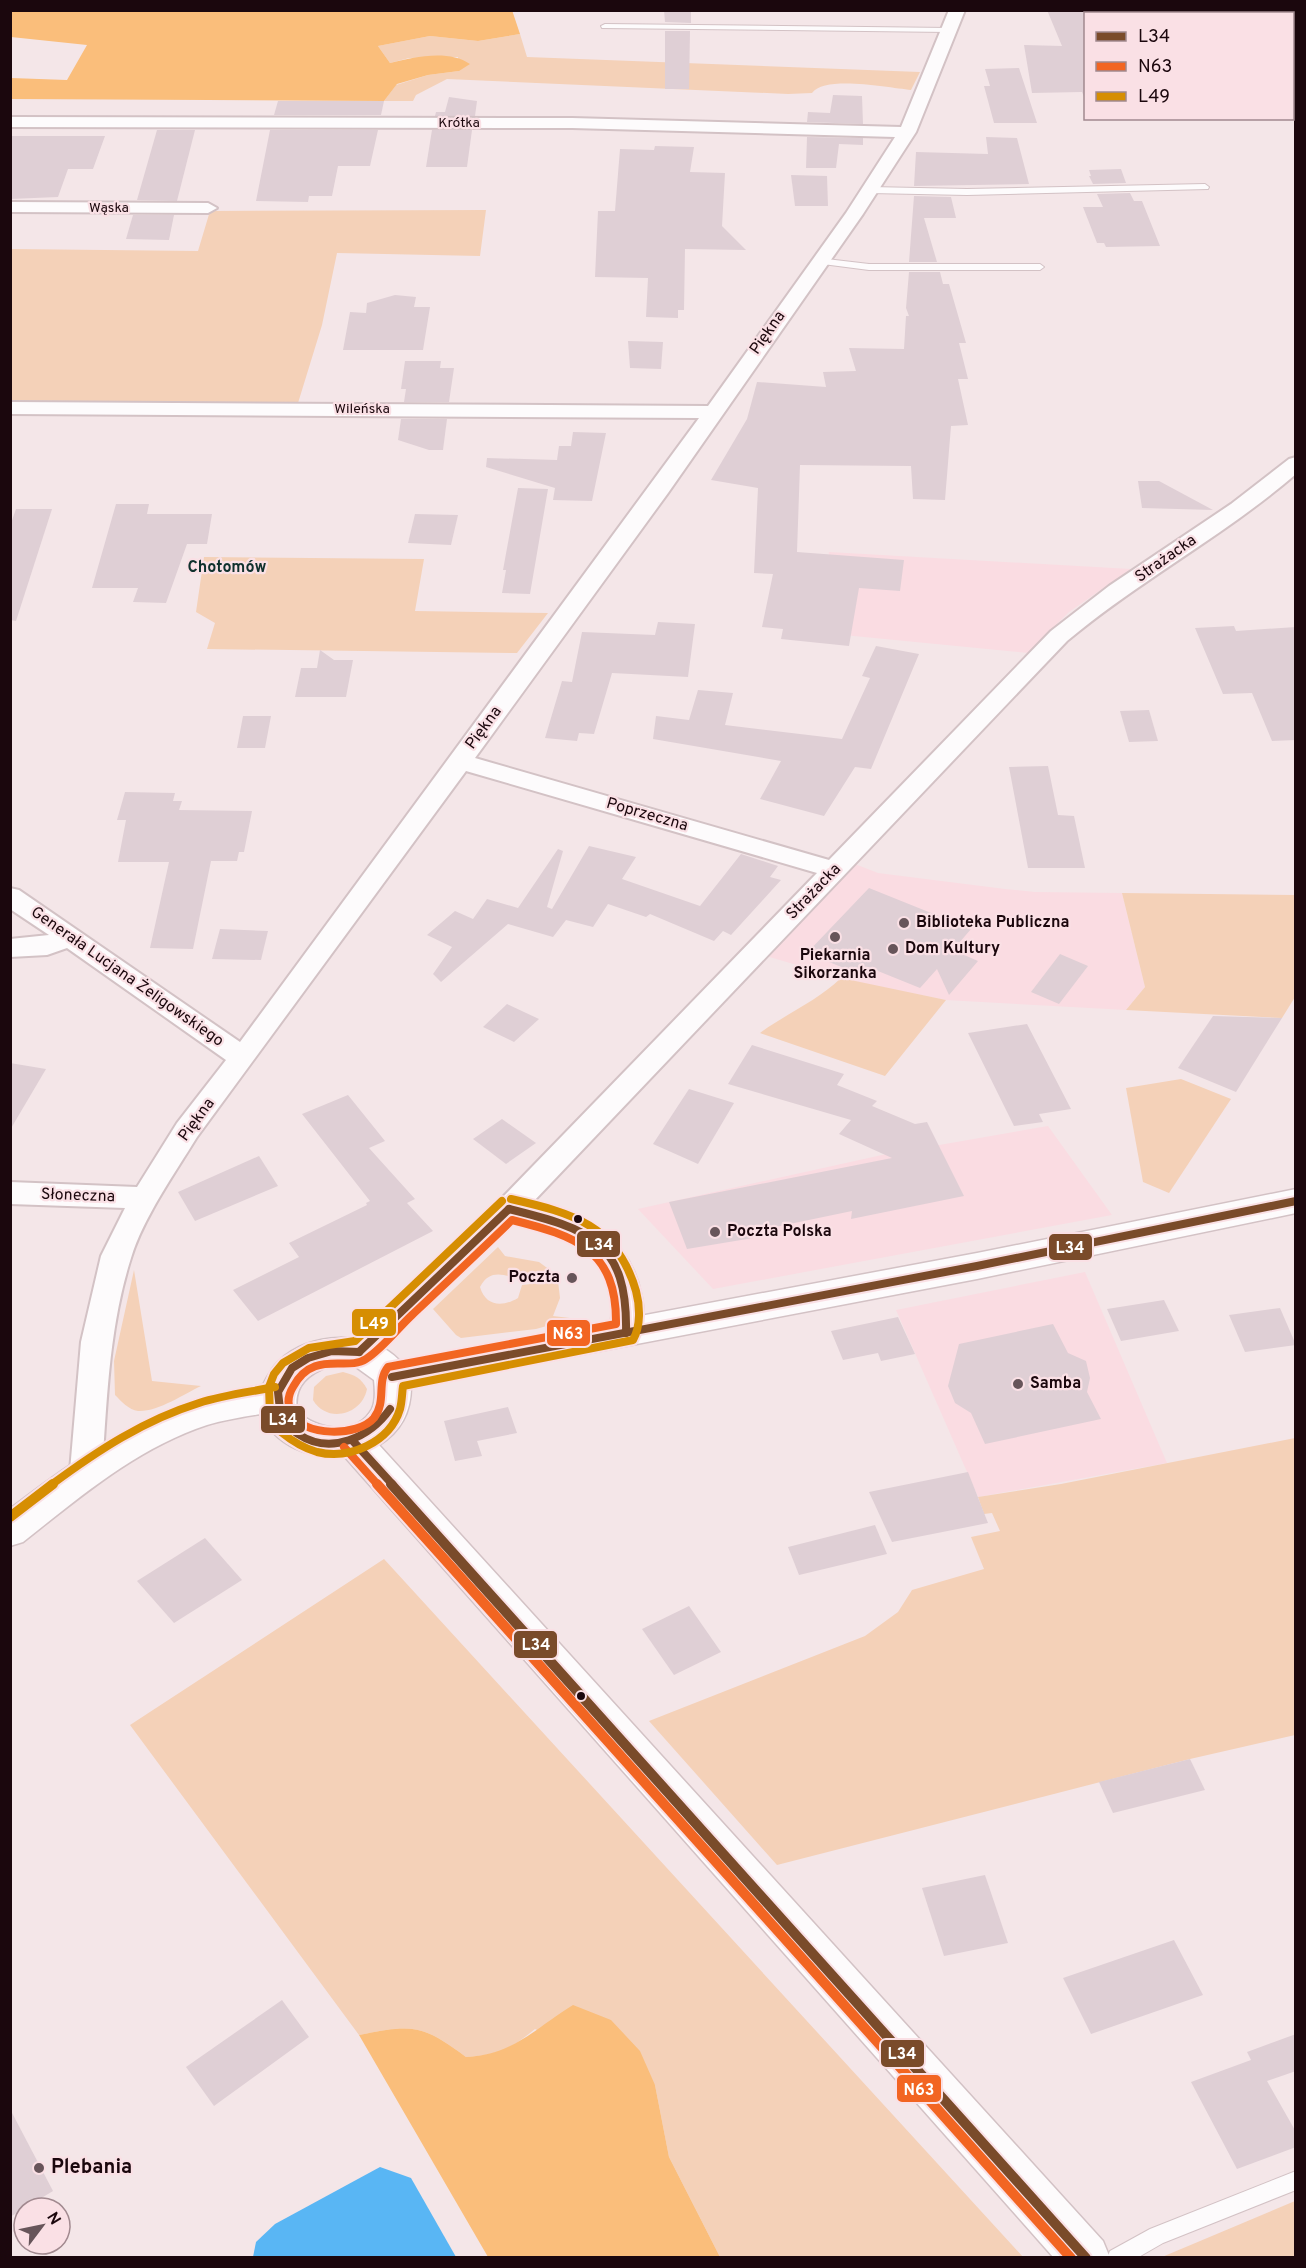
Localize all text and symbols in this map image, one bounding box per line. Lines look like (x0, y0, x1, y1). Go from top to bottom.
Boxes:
legend (1084, 12, 1294, 120)
text: L34 (1138, 26, 1170, 49)
text: N63 (1138, 56, 1172, 79)
text: L49 (1138, 86, 1170, 109)
street label: Krótka (438, 115, 480, 132)
street label: Wąska (89, 200, 129, 217)
street label: Piękna (746, 307, 790, 359)
street label: Wileńska (334, 401, 390, 418)
street label: Strażacka (1131, 531, 1201, 587)
district label: Chotomów (188, 558, 266, 578)
street label: Piękna (462, 702, 506, 754)
street label: Poprzeczna (604, 794, 690, 836)
street label: Strażacka (782, 860, 846, 924)
street label: Generała Lucjana Żeligowskiego (27, 902, 228, 1052)
place label: Biblioteka Publiczna (916, 913, 1069, 933)
marker: Biblioteka Publiczna (897, 916, 911, 930)
marker: Piekarnia Sikorzanka (828, 930, 842, 944)
place label: Dom Kultury (905, 939, 1000, 959)
marker: Dom Kultury (886, 942, 900, 956)
place label: Piekarnia Sikorzanka (793, 946, 877, 984)
street label: Piękna (175, 1094, 219, 1146)
street label: Słoneczna (41, 1185, 115, 1207)
unlabelled marker (572, 1213, 584, 1225)
place label: Poczta Polska (727, 1222, 832, 1242)
marker: Poczta Polska (708, 1225, 722, 1239)
line badge: L34 (576, 1230, 621, 1258)
line badge: L34 (1048, 1233, 1093, 1261)
text: L34 (585, 1236, 613, 1256)
text: L34 (1056, 1239, 1084, 1259)
place label: Poczta (509, 1268, 560, 1288)
marker: Poczta (565, 1271, 579, 1285)
line badge: L49 (351, 1308, 397, 1337)
text: L49 (359, 1315, 389, 1335)
line badge: N63 (546, 1319, 591, 1347)
text: N63 (553, 1325, 583, 1345)
place label: Samba (1030, 1374, 1081, 1394)
marker: Samba (1011, 1377, 1025, 1391)
line badge: L34 (260, 1405, 306, 1434)
text: L34 (269, 1411, 297, 1431)
line badge: L34 (513, 1630, 558, 1659)
text: L34 (522, 1636, 550, 1656)
unlabelled marker (575, 1690, 587, 1702)
line badge: L34 (880, 2039, 925, 2068)
text: L34 (888, 2045, 916, 2065)
line badge: N63 (896, 2074, 942, 2103)
text: N63 (904, 2081, 934, 2101)
place label: Plebania (51, 2155, 132, 2181)
marker: Plebania (32, 2161, 46, 2175)
north arrow (12, 2196, 72, 2256)
text: N (41, 2209, 65, 2229)

